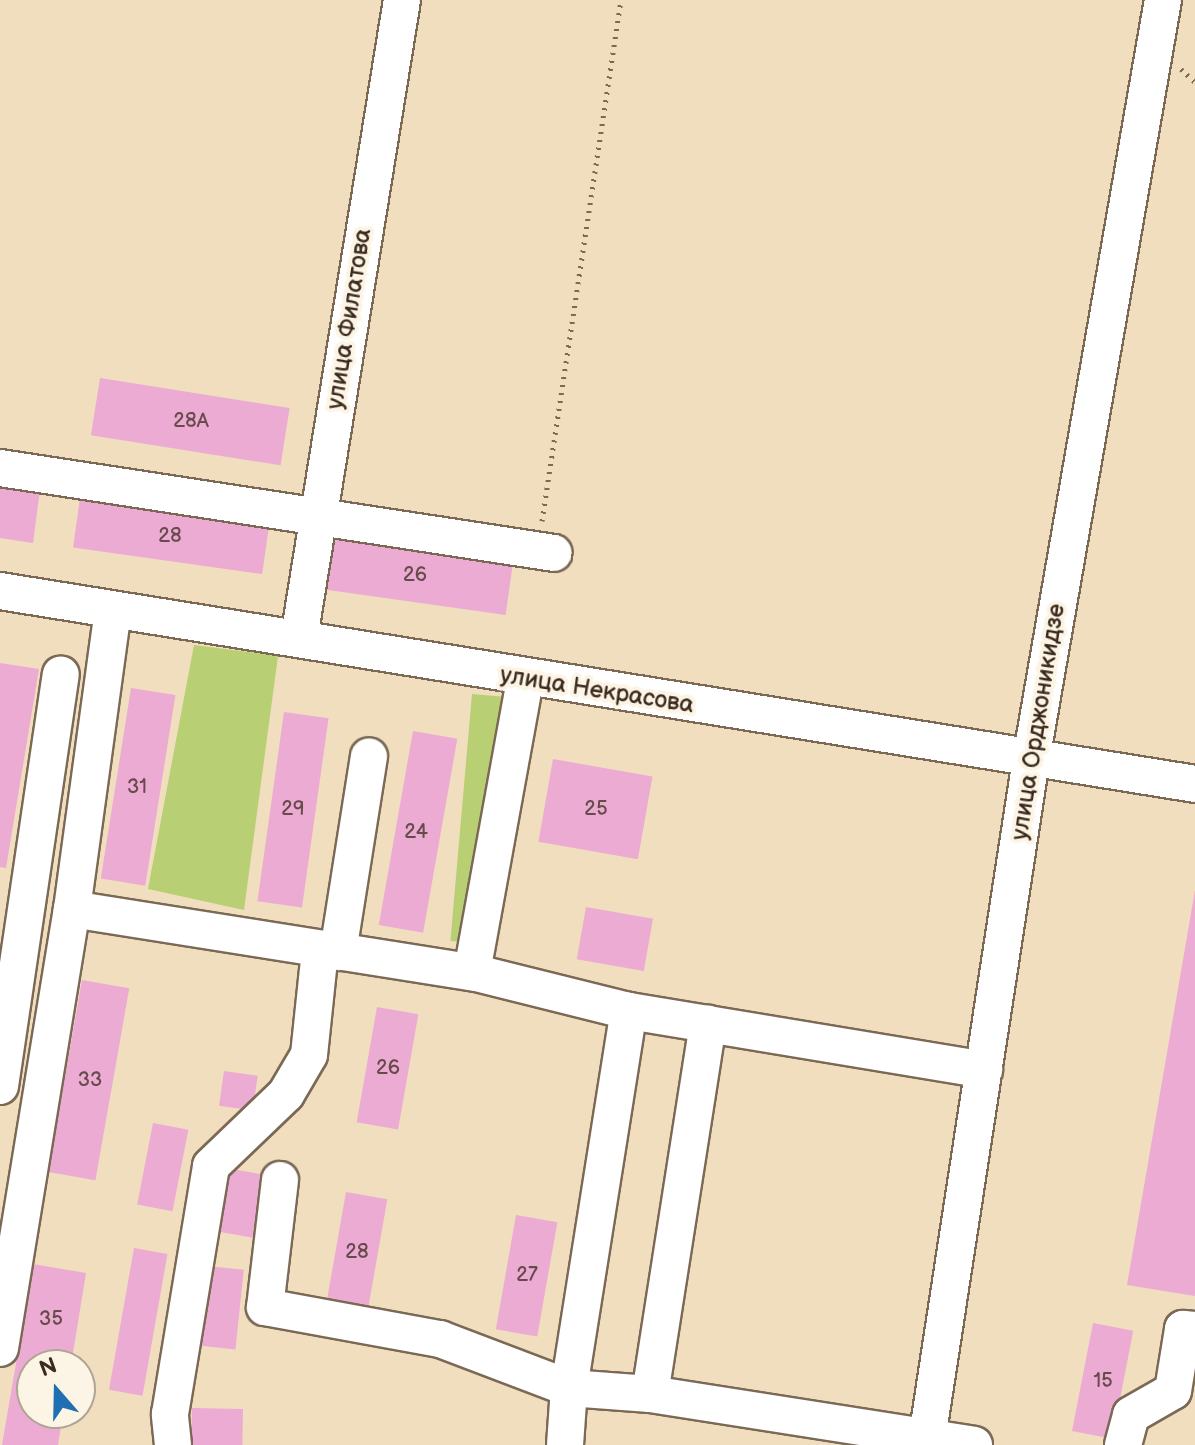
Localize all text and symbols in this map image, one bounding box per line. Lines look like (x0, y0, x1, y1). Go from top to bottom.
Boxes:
street label: улица Филатова (320, 227, 378, 411)
house number: 28А (173, 409, 209, 433)
house number: 28 (158, 524, 182, 548)
house number: 26 (403, 563, 427, 587)
street label: улица Орджоникидзе (1005, 602, 1071, 842)
street label: улица Некрасова (498, 660, 696, 720)
house number: 31 (127, 775, 147, 799)
house number: 29 (281, 797, 305, 821)
house number: 25 (584, 797, 608, 821)
house number: 24 (404, 820, 428, 844)
house number: 26 (376, 1056, 400, 1080)
house number: 33 (78, 1068, 102, 1092)
house number: 28 (345, 1240, 369, 1264)
house number: 27 (516, 1263, 538, 1287)
house number: 35 (39, 1307, 63, 1331)
north arrow (16, 1349, 96, 1429)
text: N (36, 1352, 61, 1383)
house number: 15 (1093, 1369, 1113, 1393)

